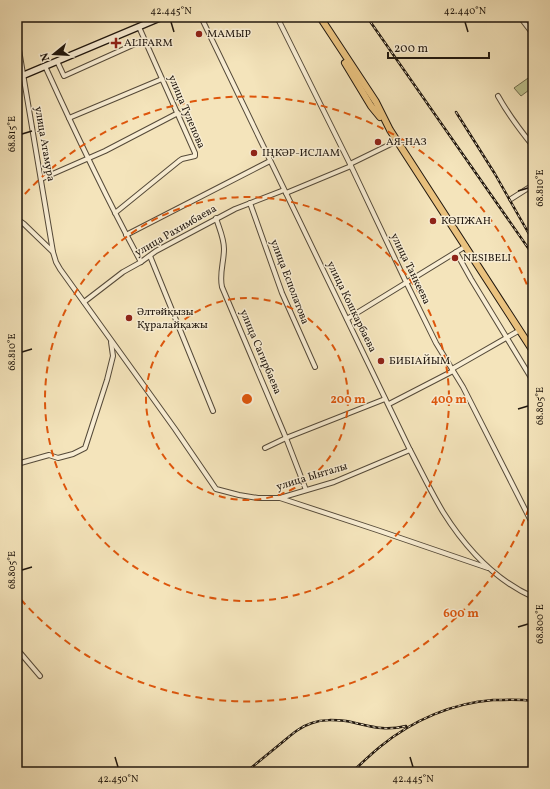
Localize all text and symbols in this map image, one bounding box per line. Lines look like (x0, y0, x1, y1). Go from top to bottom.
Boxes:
text: 42.445°N (150, 4, 192, 18)
text: 42.440°N (444, 4, 487, 18)
place label: МАМЫР (207, 27, 251, 42)
marker: МАМЫР (194, 29, 204, 39)
north arrow (34, 34, 74, 74)
scale bar (388, 34, 489, 60)
place label: ALIFARM (124, 36, 173, 51)
marker: ALIFARM (111, 38, 121, 48)
text: 200 m (394, 41, 428, 57)
text: N (38, 51, 54, 63)
street label: улица Тулепова (164, 73, 208, 152)
street label: улица Атамура (30, 105, 58, 183)
text: 68.815°E (5, 116, 19, 152)
place label: АЯ-НАЗ (386, 135, 427, 150)
marker: АЯ-НАЗ (373, 137, 383, 147)
place label: ІҢКӘР-ИСЛАМ (262, 146, 340, 161)
marker: ІҢКӘР-ИСЛАМ (249, 148, 259, 158)
text: 68.810°E (533, 169, 547, 207)
street label: улица Рахимбаева (132, 201, 220, 261)
place label: КӨПЖАН (441, 214, 491, 229)
marker: КӨПЖАН (428, 216, 438, 226)
street label: улица Танкеева (386, 231, 434, 308)
street label: улица Есполатова (266, 237, 312, 327)
place label: NESIBELI (463, 251, 511, 266)
marker: NESIBELI (450, 253, 460, 263)
street label: улица Кошкарбаева (322, 259, 380, 356)
place label: Әлтәйқызы Құралайқажы (137, 305, 208, 333)
street label: улица Сагирбаева (235, 307, 285, 397)
marker: Әлтәйқызы Құралайқажы (124, 313, 134, 323)
text: 68.810°E (5, 333, 19, 371)
place label: БИБІАЙЫМ (389, 354, 450, 369)
marker: БИБІАЙЫМ (376, 356, 386, 366)
text: 68.805°E (533, 387, 547, 425)
centre of rings (240, 392, 254, 406)
text: 200 m (330, 392, 366, 408)
text: 400 m (431, 392, 467, 408)
street label: улица Ынталы (275, 459, 350, 495)
text: 68.805°E (5, 551, 19, 589)
text: 68.800°E (533, 604, 547, 644)
text: 600 m (443, 606, 479, 622)
text: 42.450°N (98, 772, 139, 786)
text: 42.445°N (392, 772, 434, 786)

